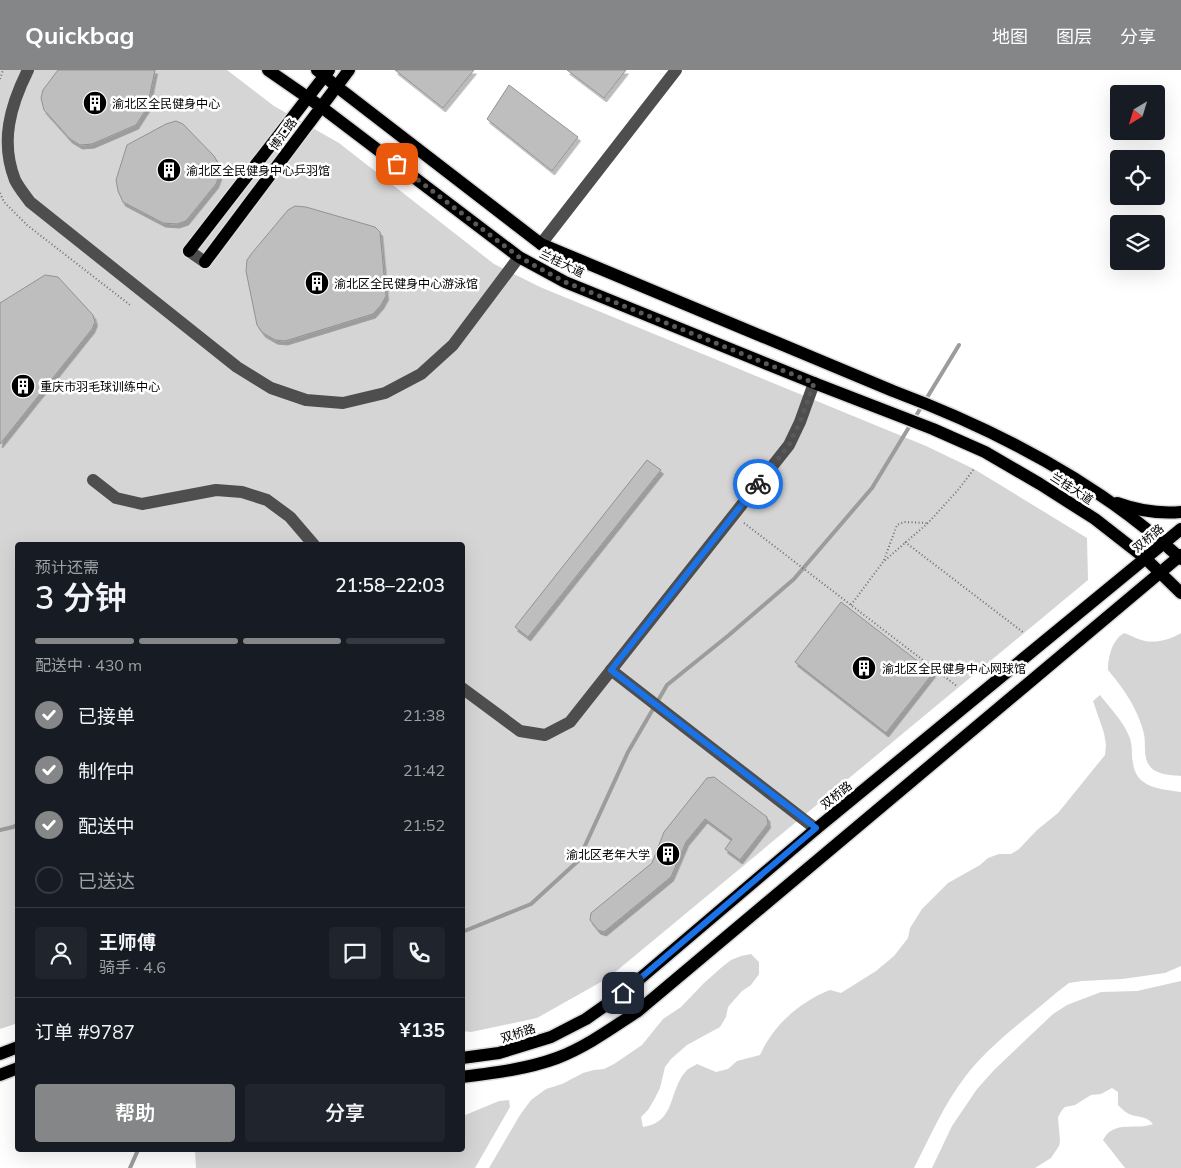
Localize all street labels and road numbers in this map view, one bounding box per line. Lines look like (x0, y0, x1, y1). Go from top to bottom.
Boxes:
street label: 博汇路 (266, 115, 300, 153)
street label: 兰桂大道 (537, 246, 587, 280)
street label: 兰桂大道 (1048, 469, 1096, 507)
street label: 双桥路 (1129, 521, 1167, 555)
street label: 双桥路 (817, 778, 855, 812)
street label: 双桥路 (499, 1020, 537, 1046)

